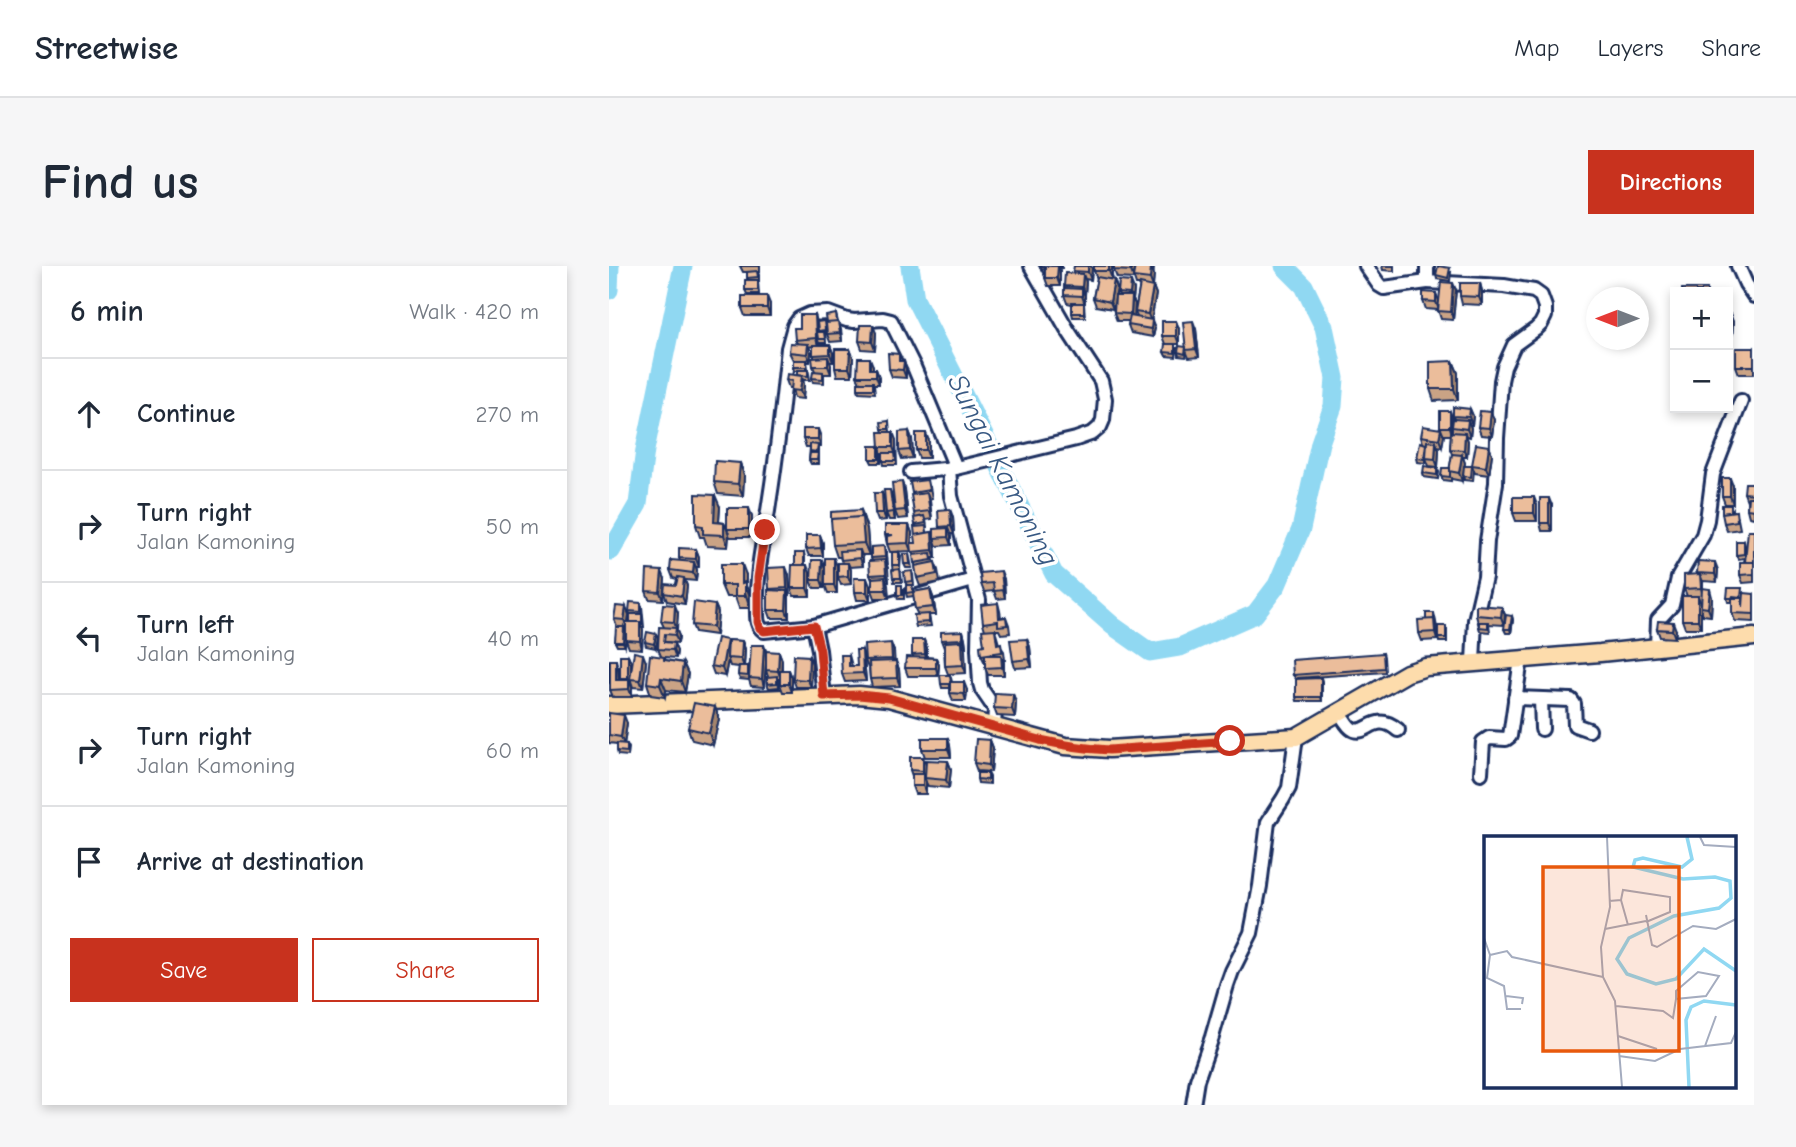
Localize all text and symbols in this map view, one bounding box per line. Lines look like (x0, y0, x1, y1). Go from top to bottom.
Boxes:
text: Streetwise (35, 29, 178, 67)
text: Map (1514, 34, 1560, 62)
text: Layers (1598, 34, 1663, 62)
text: Share (1701, 34, 1761, 62)
button: Directions (1588, 150, 1754, 214)
text: Find us (42, 154, 198, 210)
north arrow (1586, 287, 1649, 350)
map controls (1670, 287, 1733, 413)
button: + (1670, 287, 1733, 350)
text: 6 min (70, 294, 144, 329)
text: Walk · 420 m (409, 298, 539, 325)
button: − (1670, 350, 1733, 413)
water label: Sungai Kamoning (941, 369, 1065, 571)
icon: ahead (70, 395, 108, 433)
text: Continue (137, 399, 235, 429)
text: 270 m (475, 401, 539, 428)
text: Turn right (137, 498, 251, 528)
icon: right (70, 507, 108, 545)
text: 50 m (486, 513, 539, 540)
route end (749, 514, 780, 545)
text: Jalan Kamoning (137, 528, 295, 555)
text: Turn left (137, 610, 234, 640)
icon: left (70, 619, 108, 657)
text: 40 m (487, 625, 539, 652)
text: Jalan Kamoning (137, 640, 295, 667)
text: Turn right (137, 722, 251, 752)
route start (1214, 725, 1245, 756)
icon: right (70, 731, 108, 769)
text: 60 m (486, 737, 539, 764)
text: Jalan Kamoning (137, 752, 295, 779)
inset map (1484, 836, 1737, 1088)
icon: arrive (70, 843, 108, 881)
text: Arrive at destination (137, 847, 364, 877)
button: Save (70, 938, 298, 1002)
button: Share (312, 938, 539, 1002)

